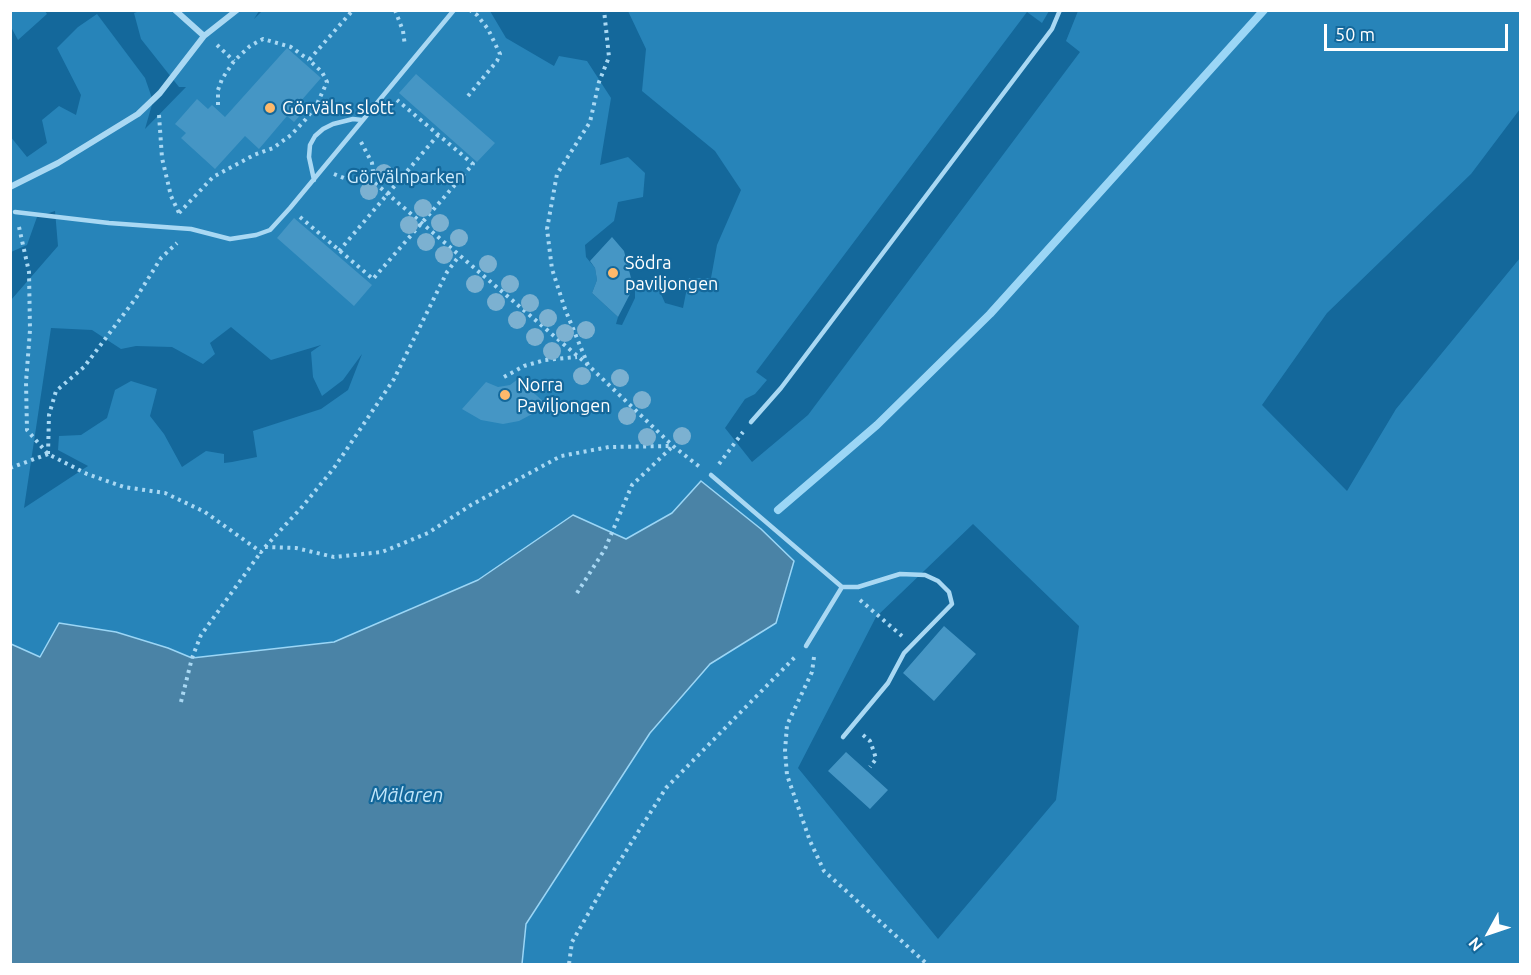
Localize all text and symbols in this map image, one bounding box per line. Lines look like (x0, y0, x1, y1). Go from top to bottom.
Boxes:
scale bar (1327, 12, 1512, 50)
text: 50 m (1335, 24, 1375, 44)
place label: Görvälns slott (282, 97, 394, 119)
marker: Görvälns slott (263, 101, 277, 115)
park label: Görvälnparken (347, 166, 465, 188)
place label: Södra paviljongen (625, 252, 718, 294)
marker: Södra paviljongen (606, 266, 620, 280)
place label: Norra Paviljongen (517, 374, 610, 416)
marker: Norra Paviljongen (498, 388, 512, 402)
water label: Mälaren (371, 783, 443, 807)
north arrow (1459, 903, 1519, 963)
text: N (1464, 934, 1486, 955)

